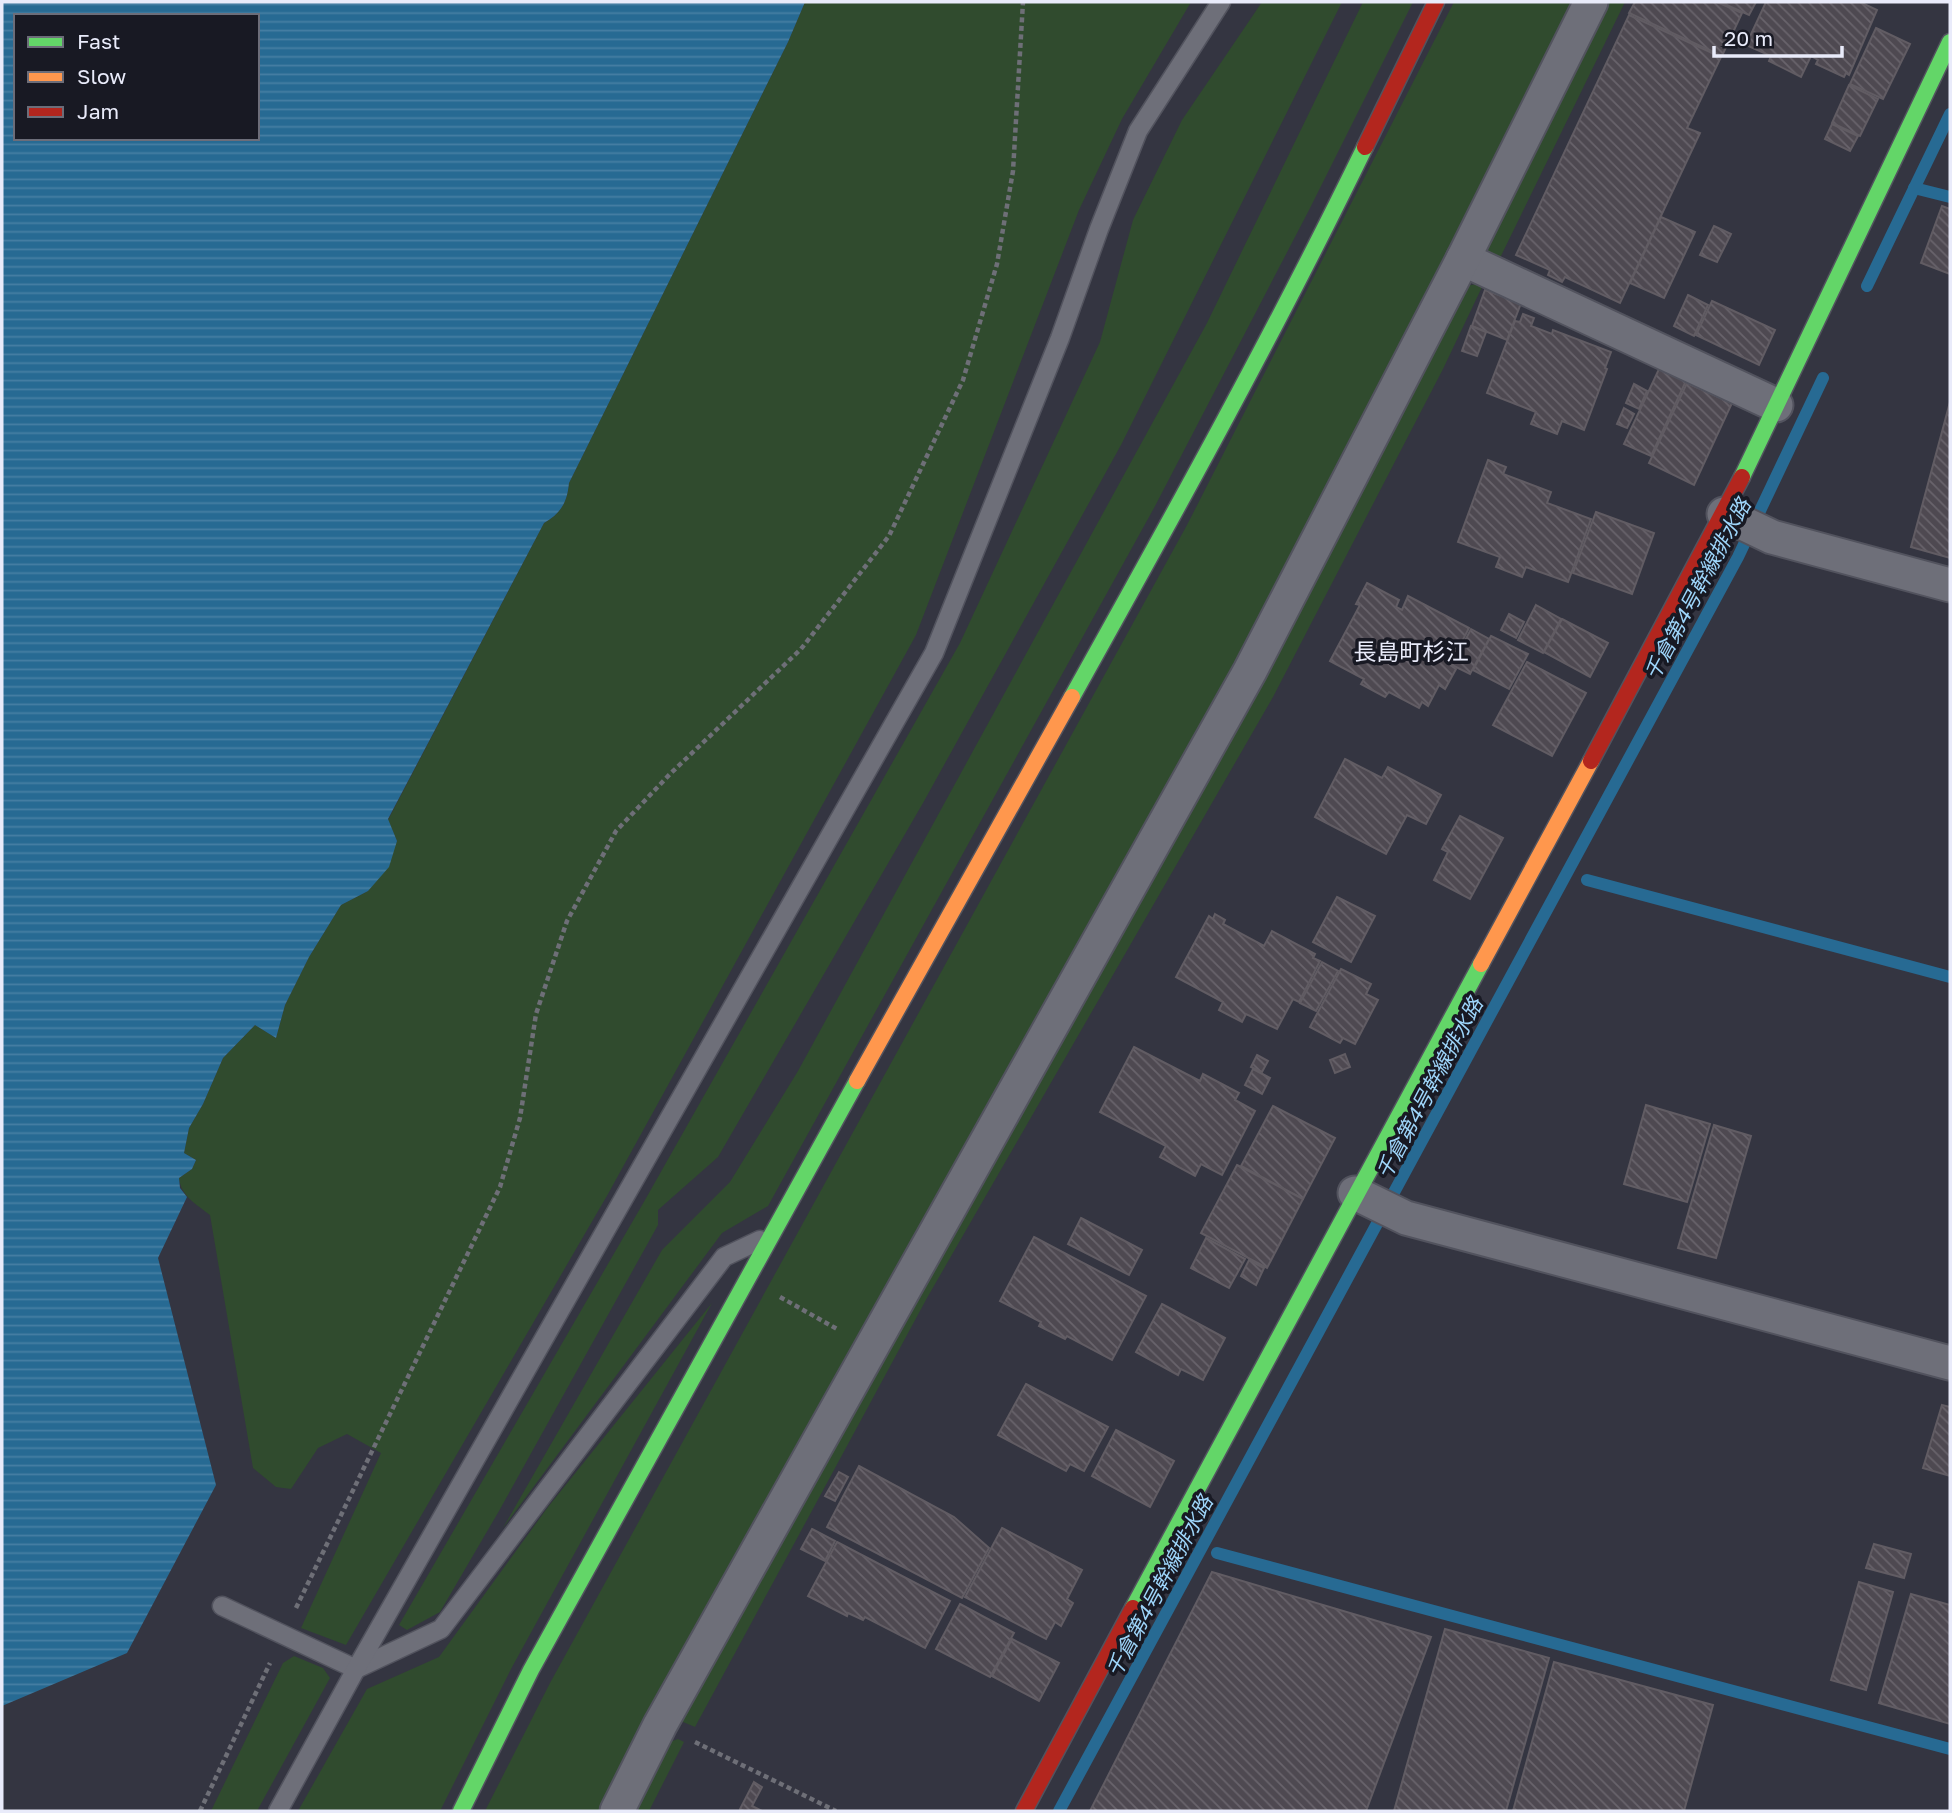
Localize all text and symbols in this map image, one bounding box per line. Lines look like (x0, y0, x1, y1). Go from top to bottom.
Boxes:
legend (14, 14, 259, 140)
scale bar (1714, 14, 1842, 58)
text: 20 m (1724, 25, 1773, 51)
text: Fast (77, 28, 120, 54)
text: Slow (77, 63, 126, 89)
text: Jam (77, 98, 119, 124)
water label: 千倉第4号幹線排水路 (1638, 492, 1757, 684)
district label: 長島町杉江 (1354, 637, 1469, 665)
water label: 千倉第4号幹線排水路 (1370, 991, 1489, 1183)
water label: 千倉第4号幹線排水路 (1100, 1489, 1219, 1681)

